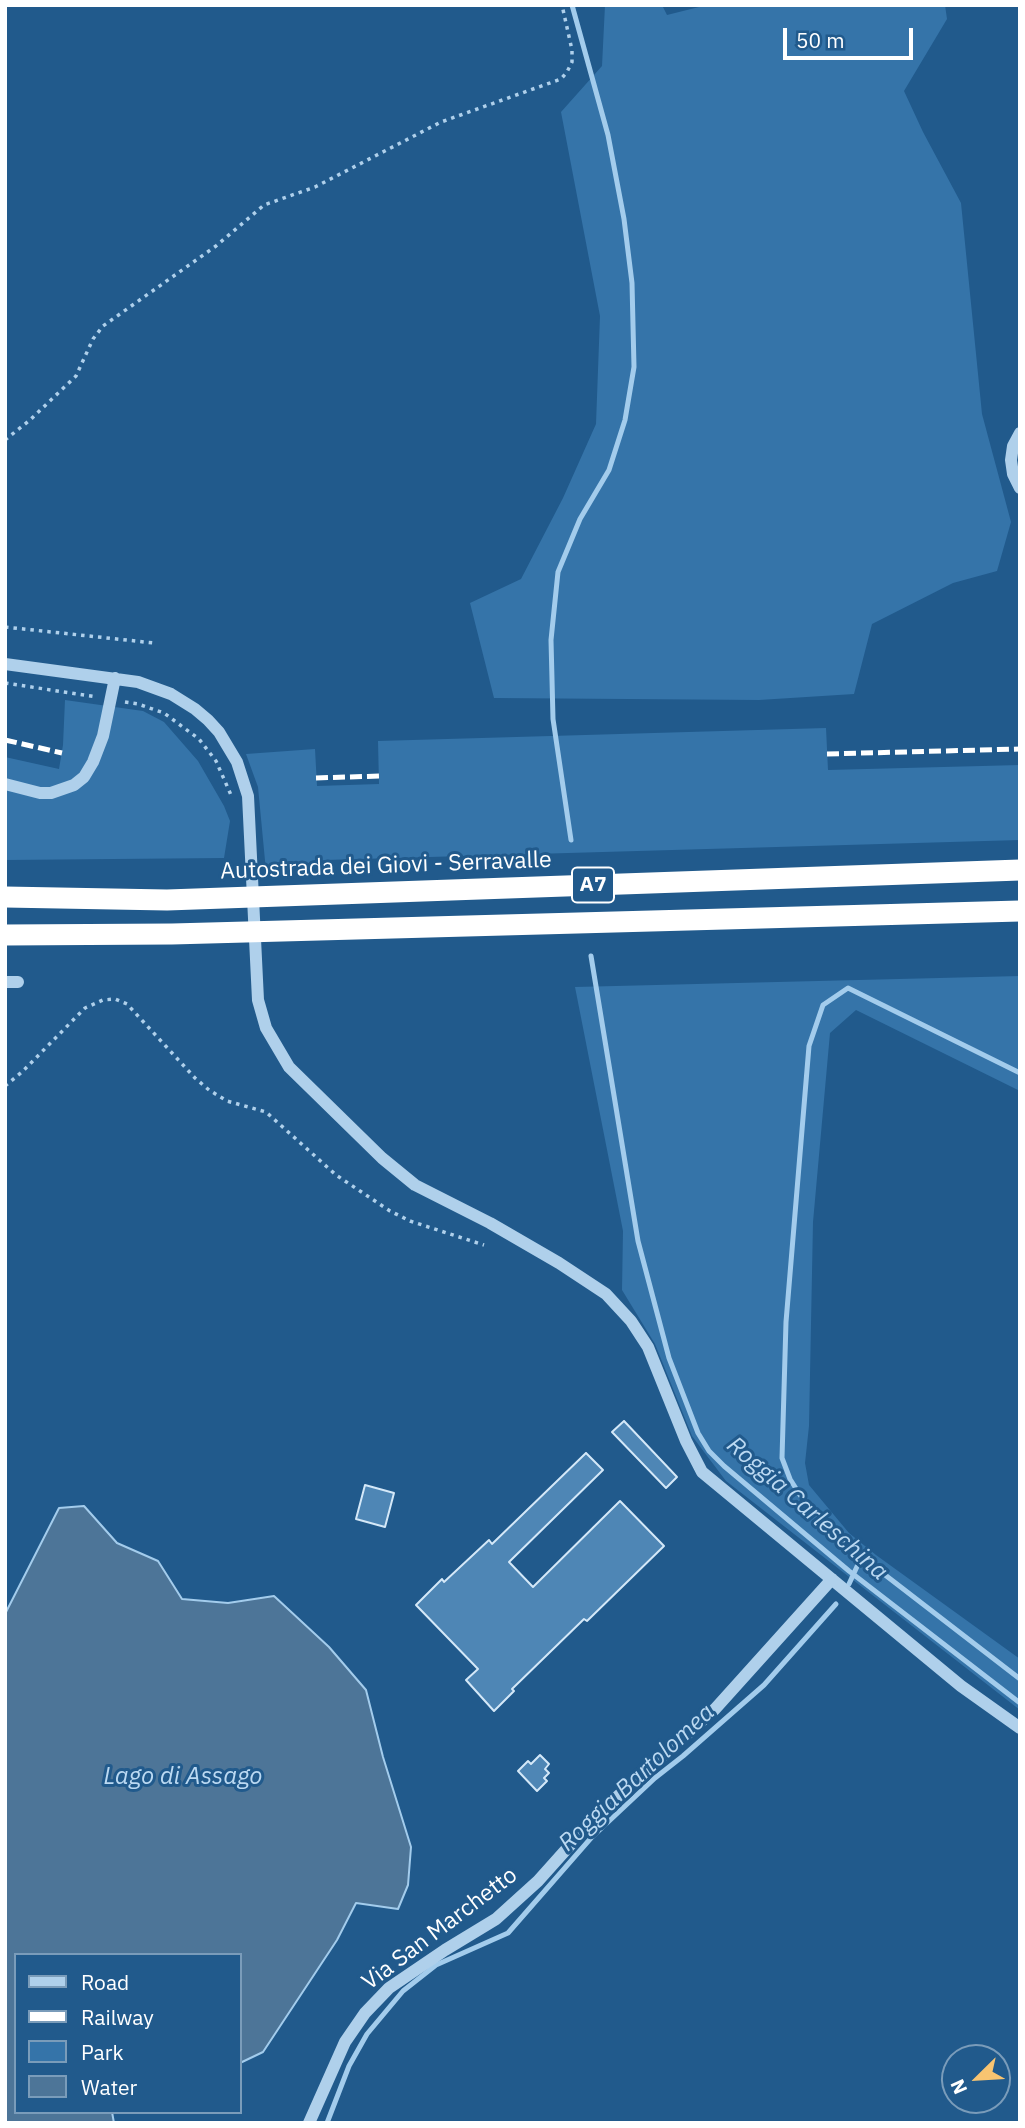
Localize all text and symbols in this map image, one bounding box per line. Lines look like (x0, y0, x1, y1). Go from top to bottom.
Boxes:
scale bar (787, 14, 916, 58)
text: 50 m (796, 26, 845, 54)
street label: Autostrada dei Giovi - Serravalle (220, 846, 552, 886)
road number: A7 (572, 868, 614, 903)
water label: Roggia Carleschina (721, 1431, 893, 1587)
water label: Roggia Bartolomea (553, 1698, 721, 1858)
water label: Lago di Assago (103, 1763, 263, 1791)
street label: Via San Marchetto (357, 1862, 523, 1996)
legend (14, 1953, 242, 2114)
text: Road (81, 1968, 129, 1996)
text: Railway (81, 2003, 154, 2031)
text: Park (81, 2038, 124, 2066)
north arrow (941, 2044, 1011, 2114)
text: Water (81, 2073, 137, 2101)
text: N (945, 2076, 972, 2098)

